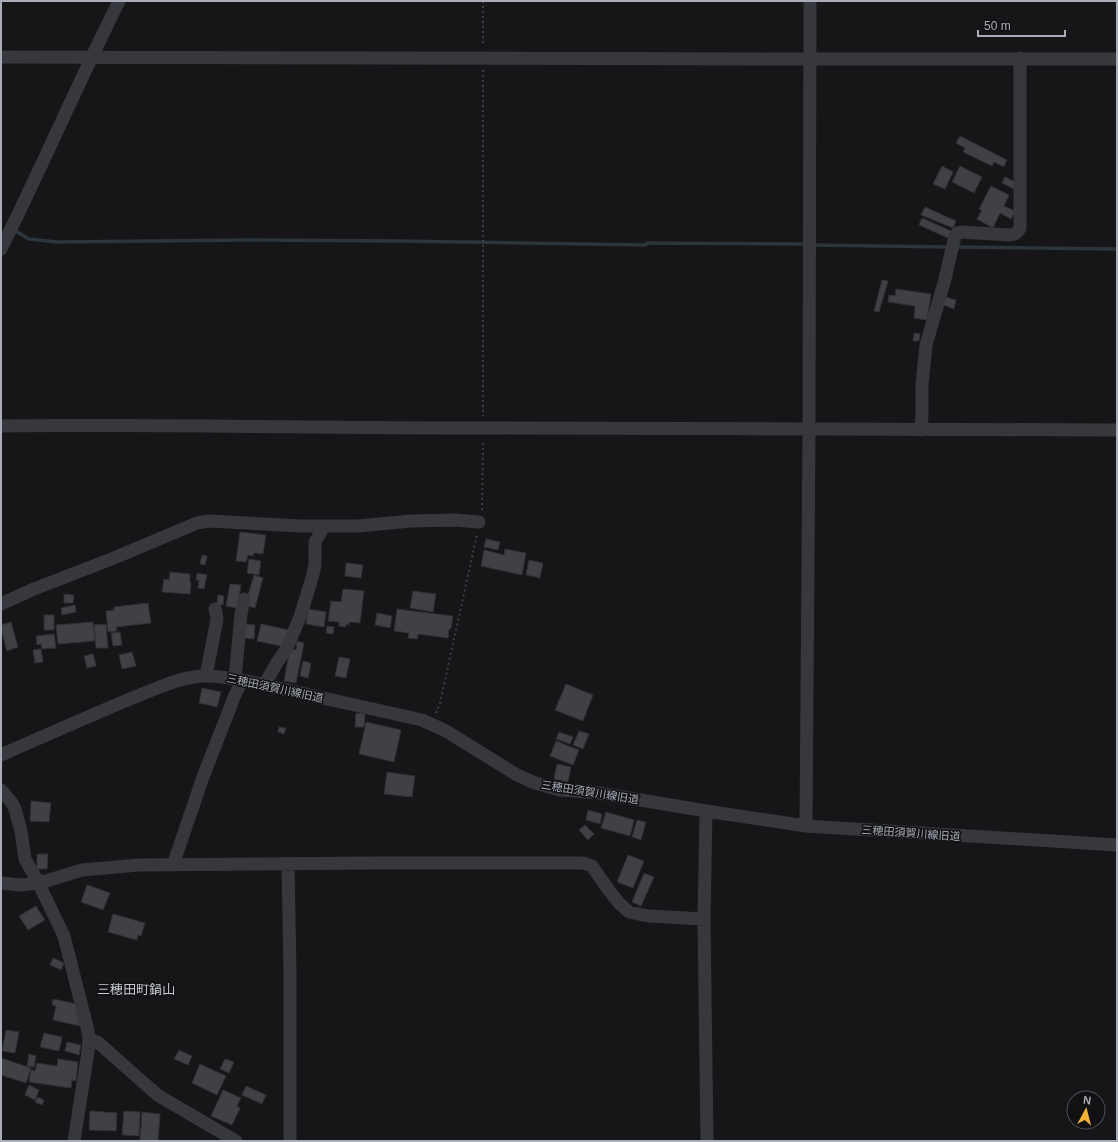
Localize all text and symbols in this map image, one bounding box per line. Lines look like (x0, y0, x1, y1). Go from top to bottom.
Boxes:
scale bar (978, 12, 1065, 38)
text: 50 m (984, 19, 1011, 33)
street label: 三穂田須賀川線旧道 (225, 672, 325, 704)
street label: 三穂田須賀川線旧道 (540, 778, 640, 806)
street label: 三穂田須賀川線旧道 (861, 824, 961, 842)
district label: 三穂田町鍋山 (97, 982, 175, 997)
north arrow (1066, 1090, 1106, 1130)
text: N (1083, 1094, 1092, 1107)

